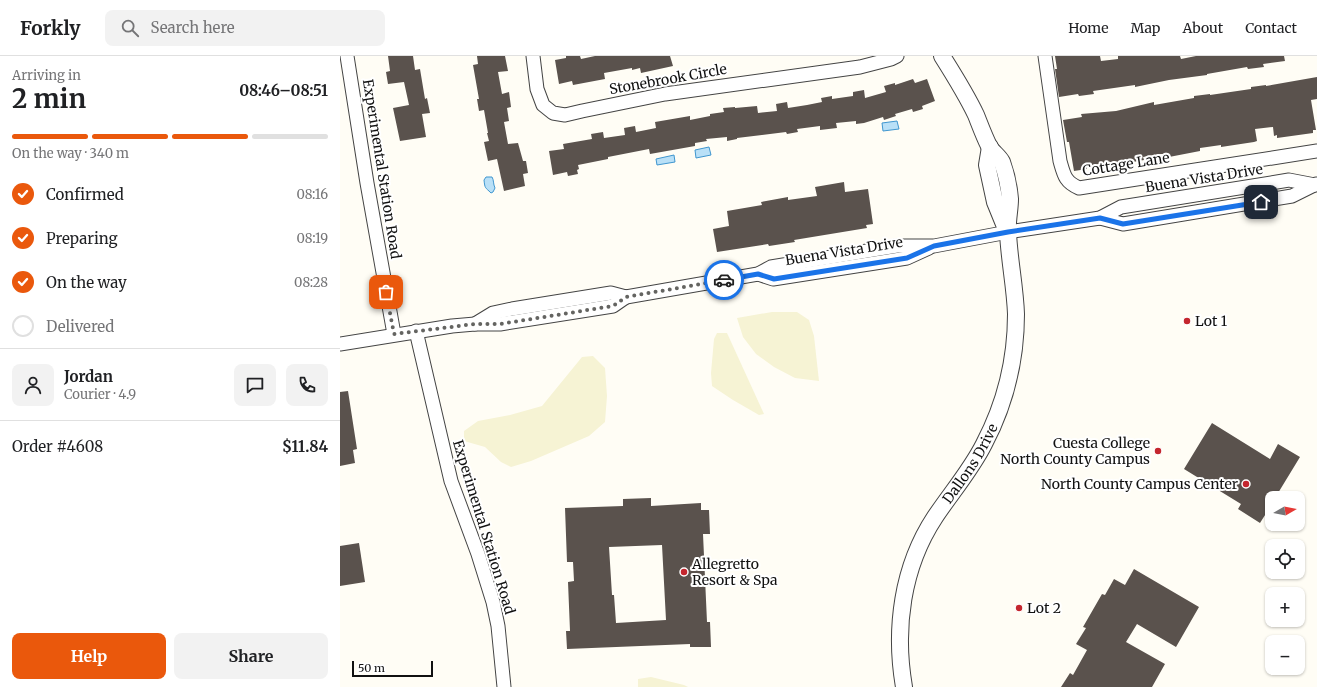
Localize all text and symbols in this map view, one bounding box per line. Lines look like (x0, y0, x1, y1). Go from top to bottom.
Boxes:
search box (105, 10, 385, 46)
text: Forkly (20, 16, 81, 40)
icon: search (119, 17, 141, 39)
text: Search here (151, 18, 235, 37)
text: Home (1068, 19, 1109, 37)
text: Map (1131, 19, 1160, 37)
text: About (1182, 19, 1223, 37)
text: Contact (1245, 19, 1297, 37)
street label: Stonebrook Circle (608, 60, 728, 98)
text: Arriving in (12, 67, 81, 84)
street label: Experimental Station Road (359, 78, 405, 261)
text: 08:46–08:51 (239, 81, 328, 100)
text: 2 min (12, 82, 86, 115)
text: On the way · 340 m (12, 145, 129, 162)
street label: Cottage Lane (1081, 148, 1171, 180)
street label: Buena Vista Drive (1144, 160, 1264, 196)
icon: check (12, 183, 34, 205)
text: Confirmed (46, 185, 124, 204)
pin (1244, 185, 1278, 219)
text: 08:16 (296, 186, 328, 203)
icon: home (1250, 191, 1272, 213)
icon: check (12, 227, 34, 249)
text: Preparing (46, 229, 118, 248)
text: 08:19 (297, 230, 328, 247)
street label: Buena Vista Drive (784, 233, 904, 269)
courier (704, 260, 744, 300)
icon: car (713, 269, 735, 291)
icon: check (12, 271, 34, 293)
text: On the way (46, 273, 127, 292)
text: 08:28 (294, 274, 328, 291)
pin (369, 275, 403, 309)
icon: bag (375, 281, 397, 303)
place label: Lot 1 (1195, 312, 1227, 330)
marker: Lot 1 (1182, 316, 1192, 326)
text: Delivered (46, 317, 114, 336)
button: person (12, 364, 54, 406)
button: chat (234, 364, 276, 406)
button: phone (286, 364, 328, 406)
text: Jordan (64, 367, 113, 386)
text: Courier · 4.9 (64, 386, 136, 403)
street label: Dallons Drive (938, 421, 1002, 507)
place label: Cuesta College North County Campus (1000, 434, 1150, 468)
text: Order #4608 (12, 437, 103, 456)
text: $11.84 (282, 437, 328, 456)
street label: Experimental Station Road (449, 438, 519, 617)
marker: Cuesta College North County Campus (1153, 446, 1163, 456)
place label: North County Campus Center (1041, 475, 1238, 493)
marker: North County Campus Center (1241, 479, 1251, 489)
north arrow (1265, 491, 1305, 531)
map controls (1265, 491, 1305, 675)
button: locate (1265, 539, 1305, 579)
place label: Allegretto Resort & Spa (691, 555, 778, 589)
marker: Allegretto Resort & Spa (679, 567, 689, 577)
button: + (1265, 587, 1305, 627)
place label: Lot 2 (1027, 599, 1061, 617)
marker: Lot 2 (1014, 603, 1024, 613)
button: Help (12, 633, 166, 679)
button: Share (174, 633, 328, 679)
button: − (1265, 635, 1305, 675)
scale bar (352, 659, 433, 678)
text: 50 m (358, 661, 385, 675)

